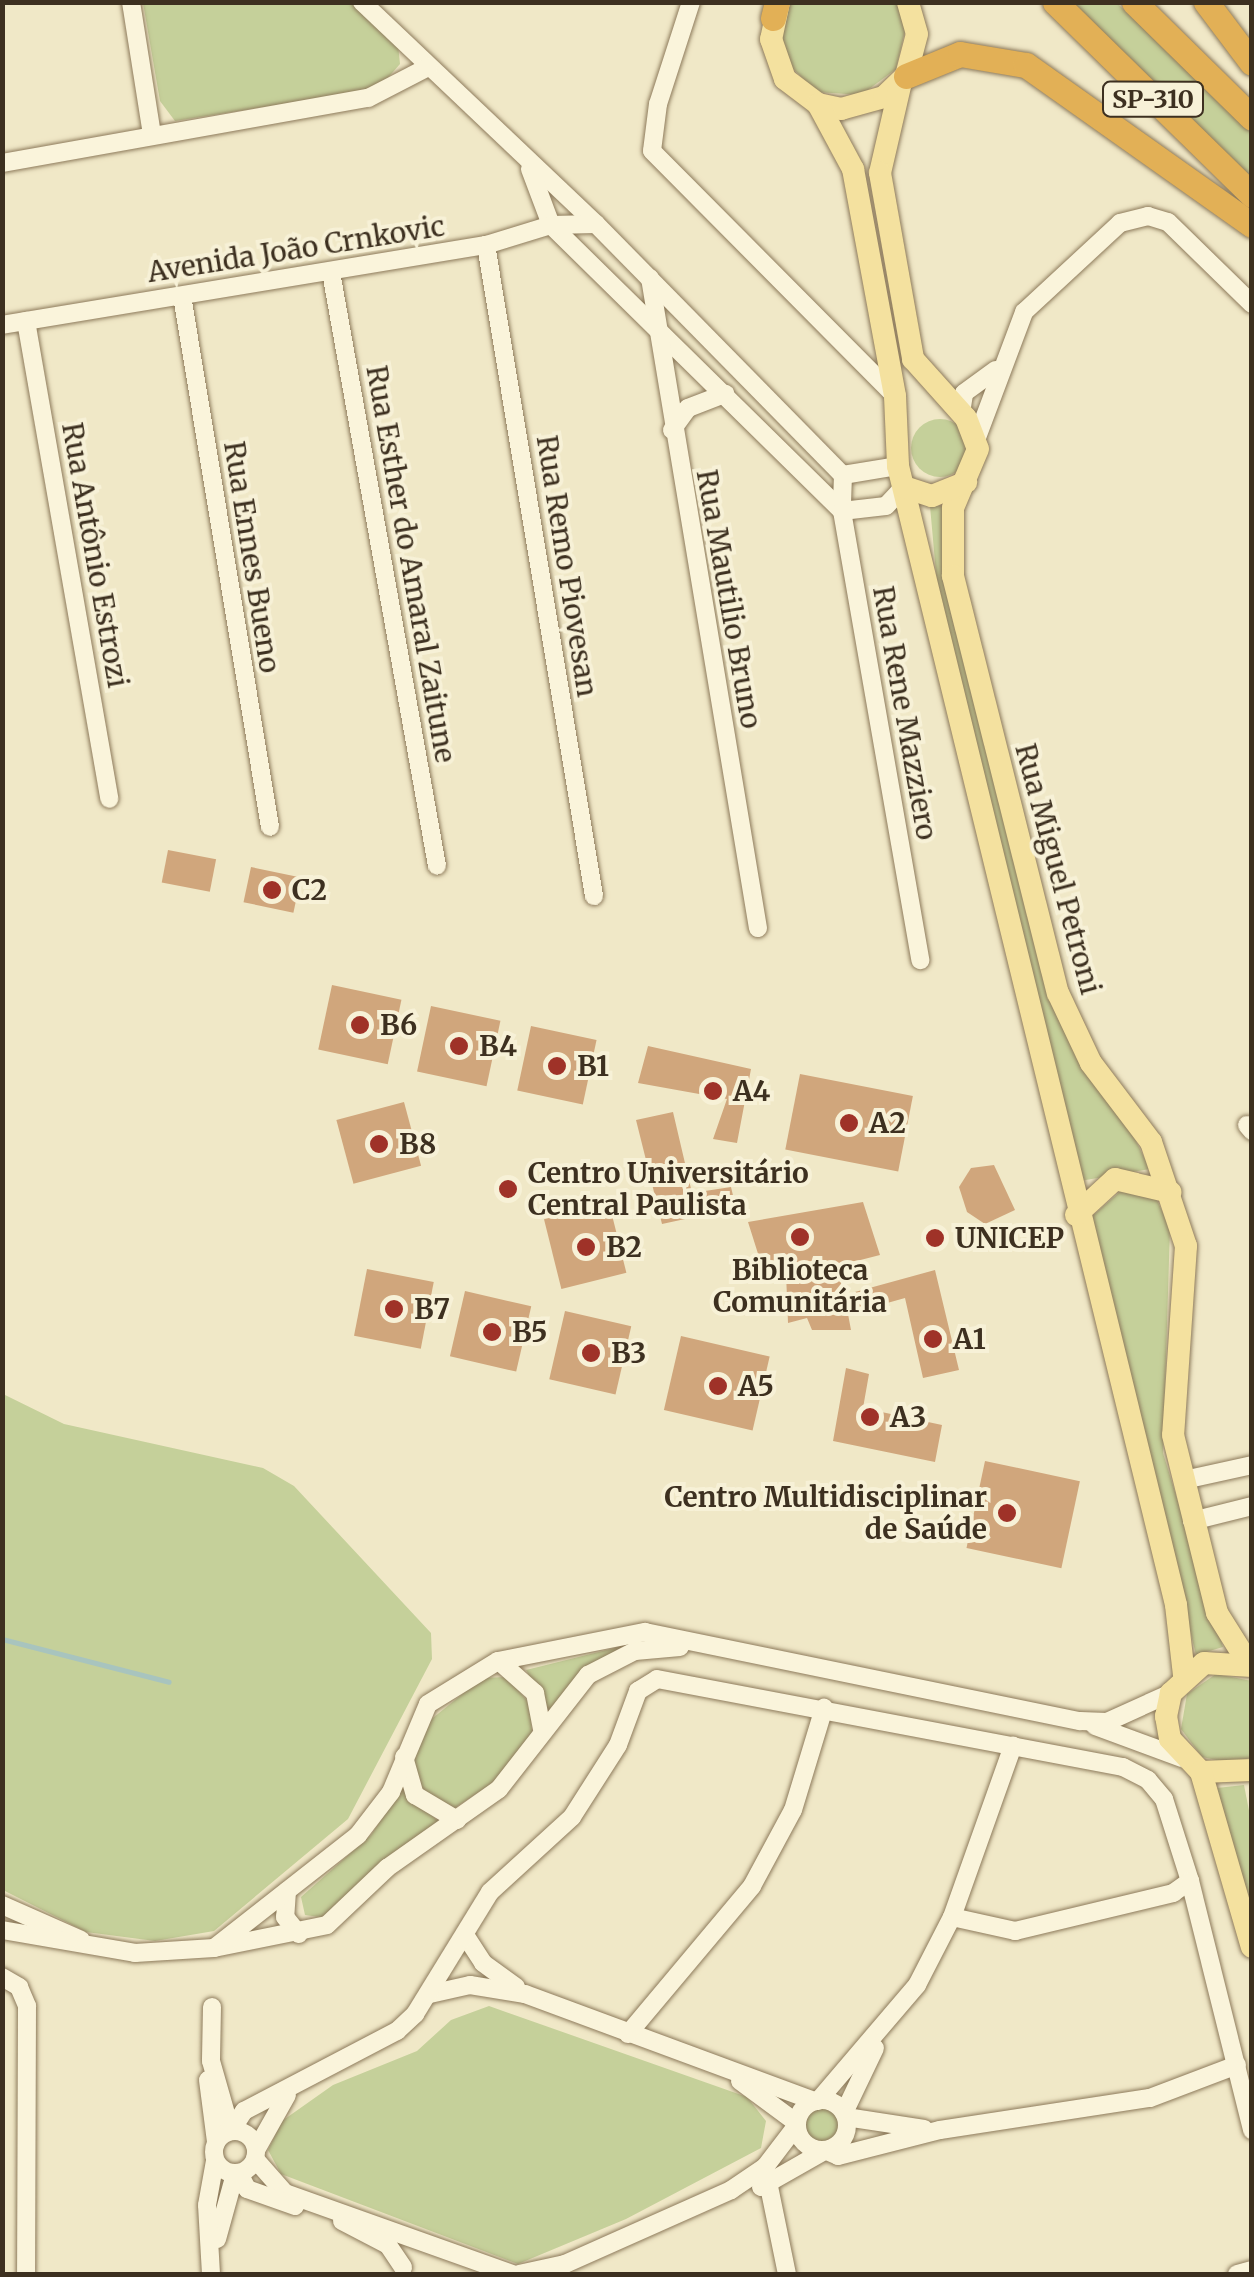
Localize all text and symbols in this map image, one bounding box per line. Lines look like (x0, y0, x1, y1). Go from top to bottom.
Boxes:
road number: SP-310 (1100, 79, 1206, 119)
street label: Avenida João Crnkovic (145, 209, 447, 289)
street label: Rua Esther do Amaral Zaitune (359, 363, 463, 765)
street label: Rua Antônio Estrozi (55, 420, 135, 690)
street label: Rua Remo Piovesan (530, 433, 604, 699)
street label: Rua Ennes Bueno (217, 439, 287, 675)
street label: Rua Mautilio Bruno (690, 467, 768, 731)
street label: Rua Rene Mazziero (866, 583, 944, 843)
street label: Rua Miguel Petroni (1008, 740, 1108, 998)
place label: C2 (292, 873, 327, 907)
marker: C2 (261, 879, 283, 901)
place label: B6 (380, 1008, 417, 1042)
marker: B6 (349, 1014, 371, 1036)
place label: B4 (479, 1029, 517, 1063)
marker: B4 (448, 1035, 470, 1057)
place label: B1 (577, 1049, 609, 1083)
marker: B1 (546, 1055, 568, 1077)
place label: A4 (733, 1074, 770, 1108)
marker: A4 (702, 1080, 724, 1102)
place label: A2 (869, 1106, 906, 1140)
marker: A2 (838, 1112, 860, 1134)
place label: B8 (399, 1127, 436, 1161)
marker: B8 (368, 1133, 390, 1155)
place label: Centro Universitário Central Paulista (528, 1156, 809, 1222)
marker: Centro Universitário Central Paulista (497, 1178, 519, 1200)
place label: UNICEP (955, 1221, 1064, 1255)
marker: Biblioteca Comunitária (789, 1226, 811, 1248)
marker: UNICEP (924, 1227, 946, 1249)
place label: B2 (606, 1230, 642, 1264)
marker: B2 (575, 1236, 597, 1258)
place label: Biblioteca Comunitária (713, 1253, 887, 1319)
place label: B7 (414, 1292, 450, 1326)
marker: B7 (383, 1298, 405, 1320)
place label: B5 (512, 1315, 547, 1349)
marker: B5 (481, 1321, 503, 1343)
place label: A1 (953, 1322, 986, 1356)
marker: A1 (922, 1328, 944, 1350)
place label: B3 (611, 1336, 646, 1370)
marker: B3 (580, 1342, 602, 1364)
place label: A5 (738, 1369, 774, 1403)
marker: A5 (707, 1375, 729, 1397)
place label: A3 (890, 1400, 926, 1434)
marker: A3 (859, 1406, 881, 1428)
place label: Centro Multidisciplinar de Saúde (664, 1480, 987, 1546)
marker: Centro Multidisciplinar de Saúde (996, 1502, 1018, 1524)

